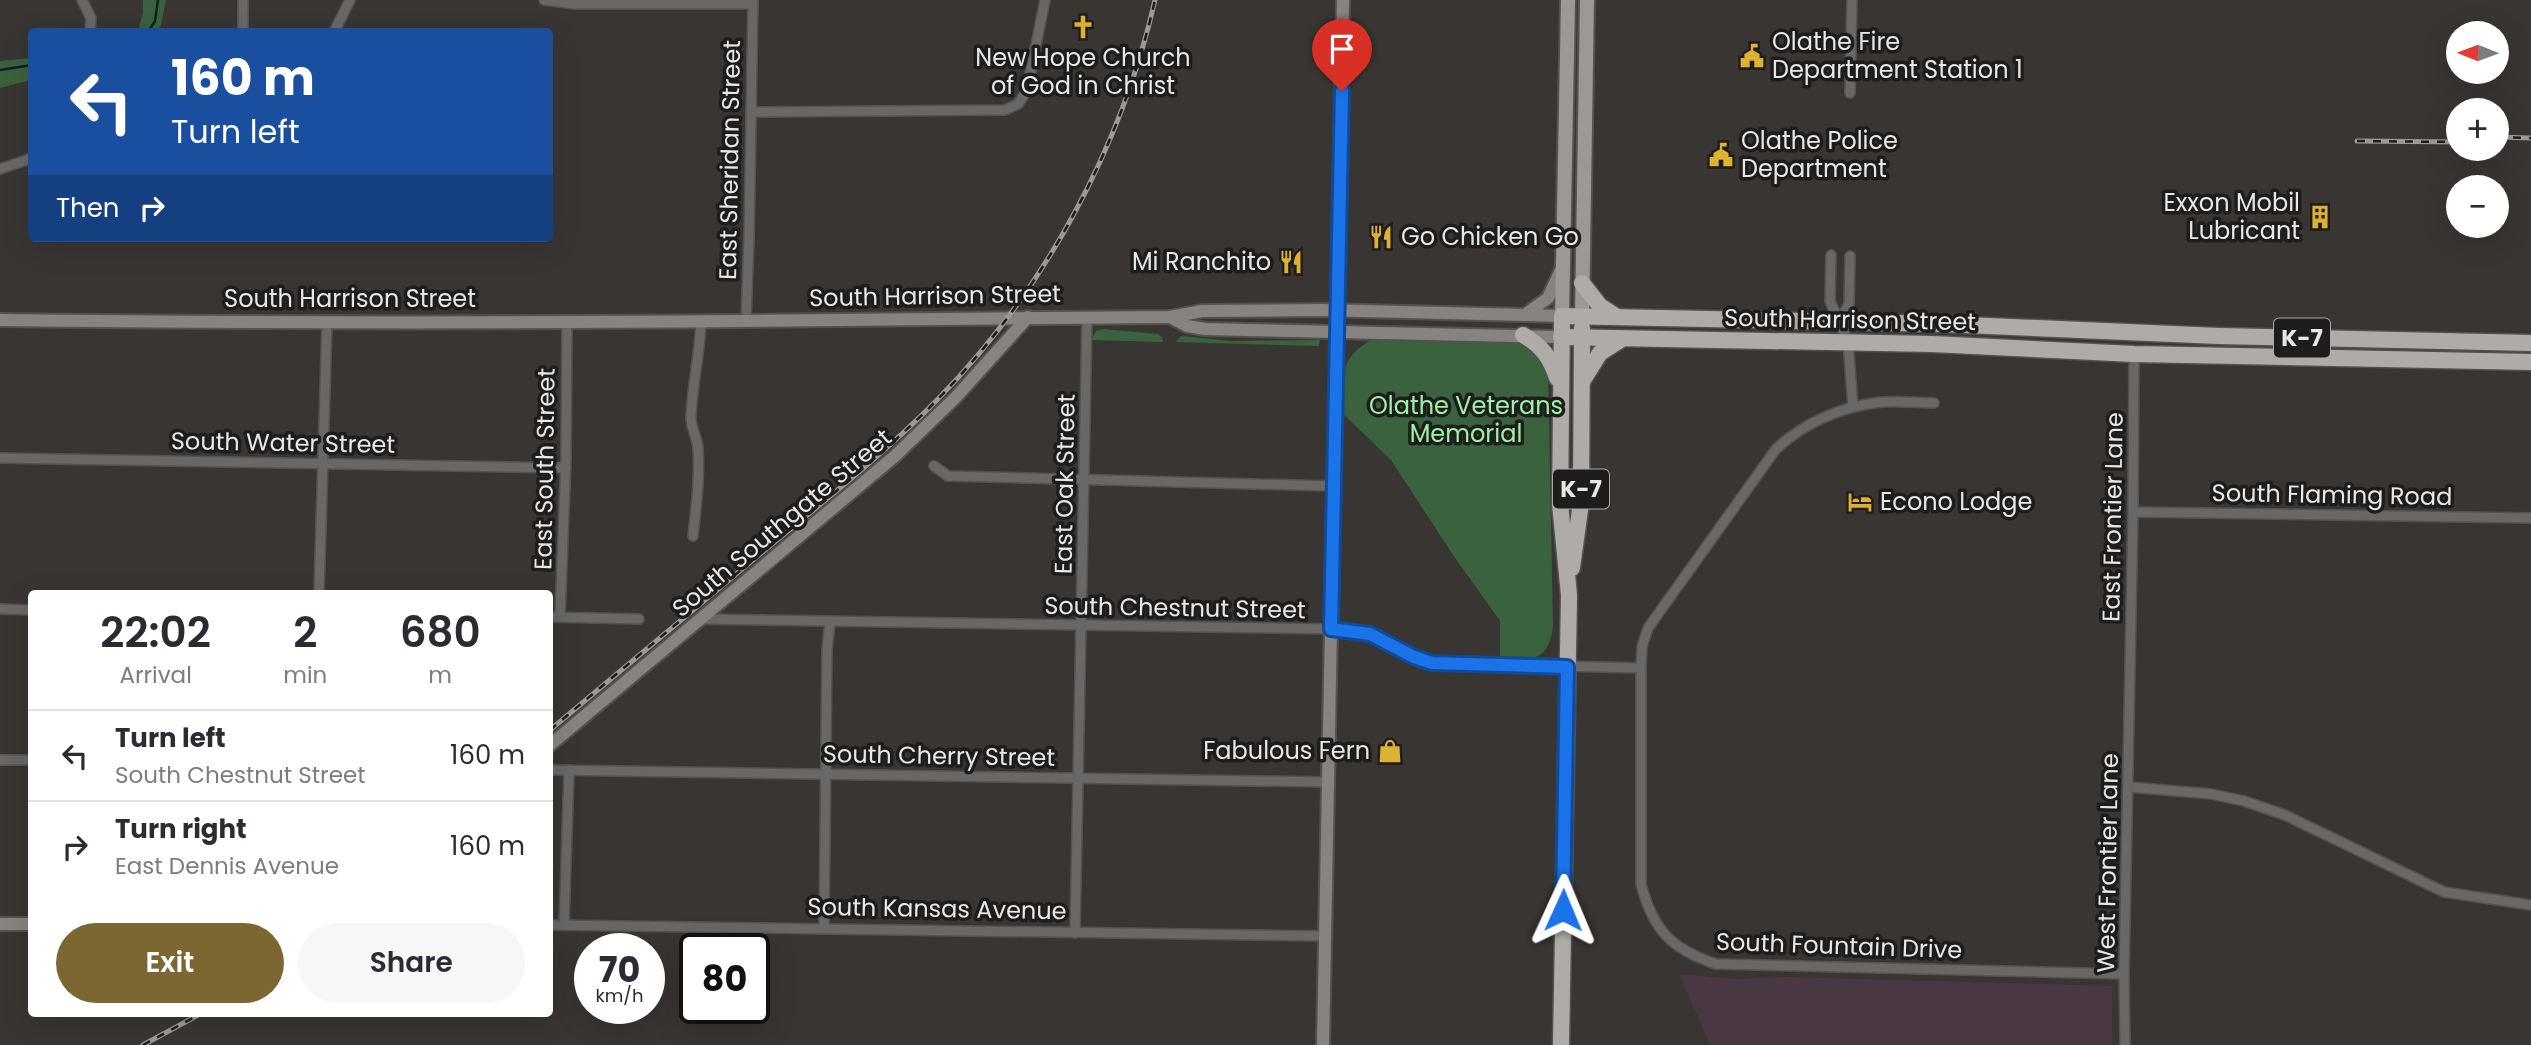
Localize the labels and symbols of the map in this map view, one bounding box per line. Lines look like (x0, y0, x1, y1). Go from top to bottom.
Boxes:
church icon: New Hope Church of God in Christ (1069, 13, 1097, 41)
pin (1312, 19, 1372, 91)
north arrow (2446, 21, 2510, 84)
place label: Olathe Fire Department Station 1 (1772, 25, 2023, 86)
street label: East Sheridan Street (711, 40, 748, 280)
place label: New Hope Church of God in Christ (975, 41, 1191, 102)
public building icon: Olathe Fire Department Station 1 (1738, 42, 1766, 70)
place label: Olathe Police Department (1741, 124, 1898, 185)
public building icon: Olathe Police Department (1707, 141, 1735, 169)
place label: Exxon Mobil Lubricant (2164, 186, 2300, 247)
building icon: Exxon Mobil Lubricant (2306, 203, 2334, 231)
place label: Go Chicken Go (1401, 220, 1579, 253)
restaurant icon: Go Chicken Go (1367, 223, 1395, 251)
place label: Mi Ranchito (1132, 245, 1271, 278)
restaurant icon: Mi Ranchito (1277, 248, 1305, 276)
street label: South Harrison Street (809, 277, 1061, 314)
street label: South Harrison Street (224, 282, 476, 315)
street label: South Harrison Street (1724, 301, 1976, 338)
road number: K-7 (2274, 318, 2330, 358)
street label: East South Street (526, 368, 563, 570)
park label: Olathe Veterans Memorial (1369, 389, 1563, 450)
street label: East Oak Street (1046, 394, 1083, 574)
street label: East Frontier Lane (2094, 412, 2131, 622)
street label: South Southgate Street (665, 421, 898, 624)
street label: South Water Street (171, 424, 395, 461)
road number: K-7 (1553, 470, 1609, 509)
street label: South Flaming Road (2211, 476, 2453, 513)
place label: Econo Lodge (1880, 485, 2032, 518)
hotel icon: Econo Lodge (1846, 488, 1874, 516)
street label: South Chestnut Street (1044, 589, 1306, 626)
place label: Fabulous Fern (1203, 734, 1370, 767)
street label: South Cherry Street (823, 737, 1055, 774)
shop icon: Fabulous Fern (1376, 737, 1404, 765)
street label: West Frontier Lane (2089, 753, 2126, 973)
position arrow (1526, 873, 1600, 947)
street label: South Kansas Avenue (807, 890, 1067, 927)
street label: South Fountain Drive (1715, 925, 1963, 966)
speed limit sign: 80 (679, 933, 770, 1024)

